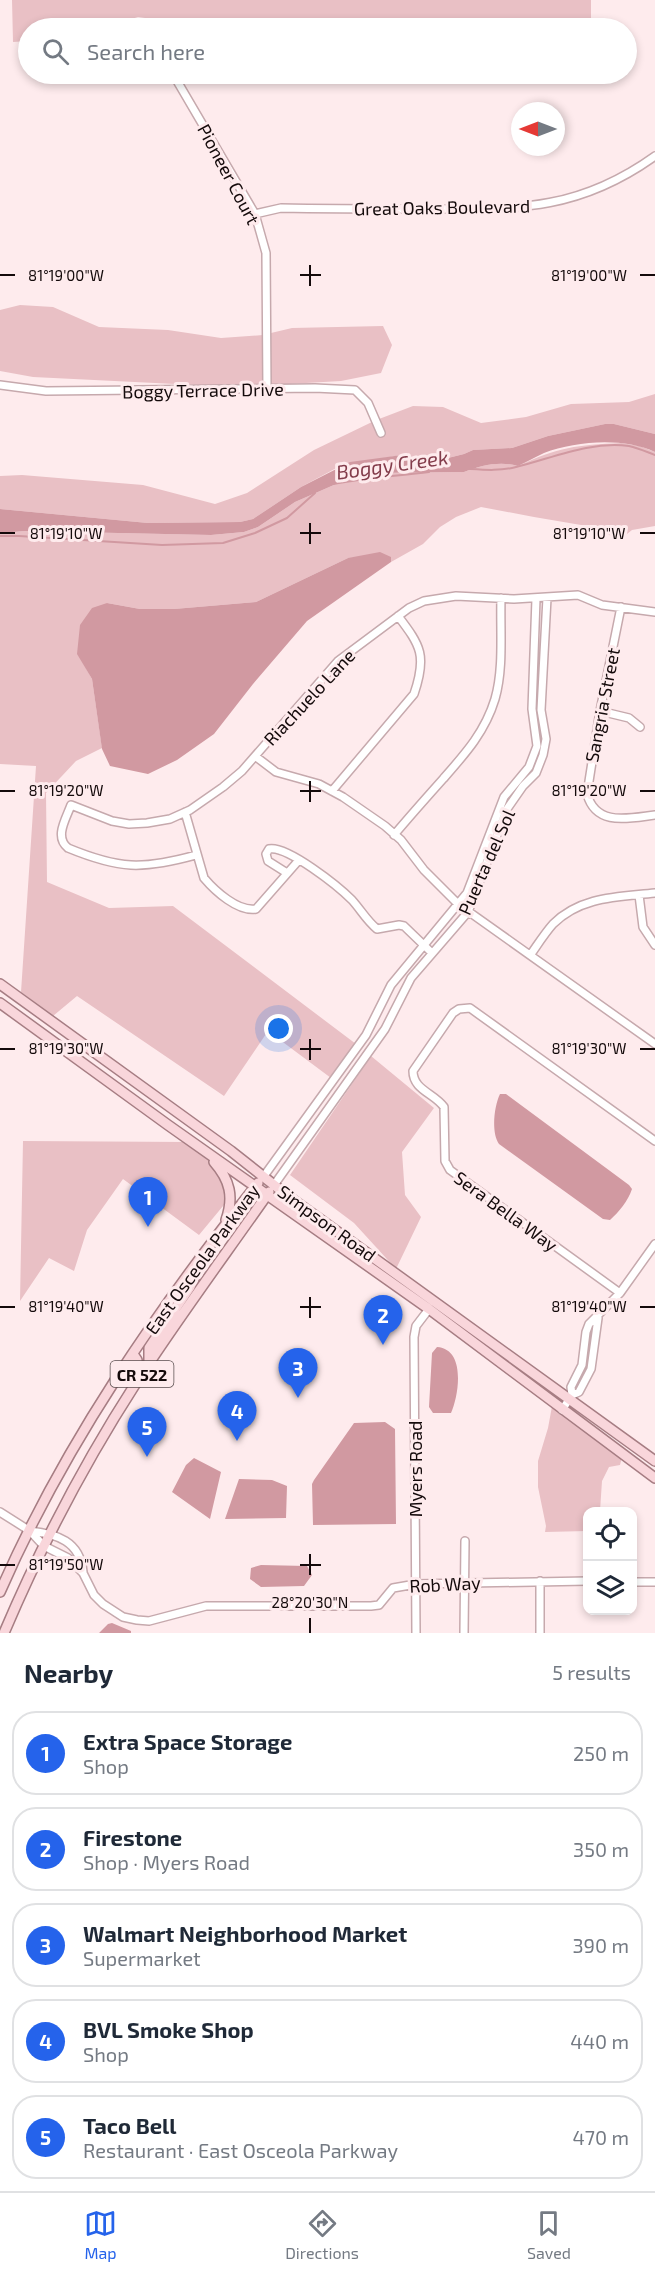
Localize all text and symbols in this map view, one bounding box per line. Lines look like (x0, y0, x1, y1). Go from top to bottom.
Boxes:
search box (18, 18, 637, 84)
icon: search (39, 35, 72, 68)
text: Search here (87, 38, 205, 64)
north arrow (511, 102, 565, 156)
street label: Pioneer Court (193, 120, 265, 228)
street label: Great Oaks Boulevard (354, 194, 530, 220)
text: 81°19'00"W (28, 266, 104, 284)
text: 81°19'00"W (551, 266, 627, 284)
street label: Boggy Terrace Drive (122, 378, 284, 402)
water label: Boggy Creek (334, 444, 450, 485)
text: 81°19'10"W (30, 524, 102, 542)
text: 81°19'10"W (553, 524, 625, 542)
street label: Riachuelo Lane (259, 644, 359, 750)
street label: Sangria Street (580, 646, 624, 764)
text: 81°19'20"W (28, 781, 104, 799)
text: 81°19'20"W (551, 781, 627, 799)
street label: Puerta del Sol (453, 805, 519, 918)
your location (264, 1014, 293, 1043)
text: 81°19'30"W (28, 1039, 104, 1057)
text: 81°19'30"W (551, 1039, 627, 1057)
street label: Sera Bella Way (450, 1166, 562, 1256)
pin: 1 (128, 1178, 168, 1227)
street label: East Osceola Parkway (140, 1179, 264, 1338)
street label: Simpson Road (274, 1180, 380, 1266)
pin: 2 (364, 1296, 403, 1345)
text: 81°19'40"W (28, 1297, 104, 1315)
text: 81°19'40"W (551, 1297, 627, 1315)
pin: 3 (278, 1348, 318, 1398)
road number: CR 522 (110, 1361, 174, 1387)
pin: 4 (218, 1392, 256, 1441)
pin: 5 (128, 1408, 166, 1457)
street label: Myers Road (404, 1421, 426, 1517)
map controls (583, 1507, 637, 1615)
button: locate (583, 1507, 637, 1561)
text: 81°19'50"W (29, 1555, 103, 1573)
button: layers (583, 1561, 637, 1615)
street label: Rob Way (409, 1571, 482, 1597)
text: 28°20'30"N (272, 1593, 348, 1611)
text: Nearby (24, 1657, 113, 1688)
text: 5 results (552, 1660, 631, 1684)
text: Extra Space Storage (83, 1728, 292, 1754)
text: 1 (41, 1741, 50, 1765)
text: 250 m (573, 1741, 629, 1765)
text: Shop (83, 1754, 129, 1778)
text: Firestone (83, 1824, 182, 1850)
text: 2 (40, 1837, 51, 1861)
text: 350 m (573, 1837, 629, 1861)
text: Shop · Myers Road (83, 1850, 250, 1874)
text: Walmart Neighborhood Market (83, 1920, 407, 1946)
text: 3 (40, 1933, 51, 1957)
text: 390 m (572, 1933, 629, 1957)
text: Supermarket (83, 1946, 201, 1970)
text: BVL Smoke Shop (83, 2016, 254, 2042)
text: 4 (39, 2029, 52, 2053)
text: 440 m (570, 2029, 629, 2053)
text: Shop (83, 2042, 129, 2066)
text: Taco Bell (83, 2112, 177, 2138)
text: 5 (40, 2125, 51, 2149)
text: 470 m (572, 2125, 629, 2149)
text: Restaurant · East Osceola Parkway (83, 2138, 398, 2162)
tab: Map (84, 2207, 117, 2262)
tab: Directions (285, 2207, 359, 2262)
tab: Saved (527, 2207, 571, 2262)

